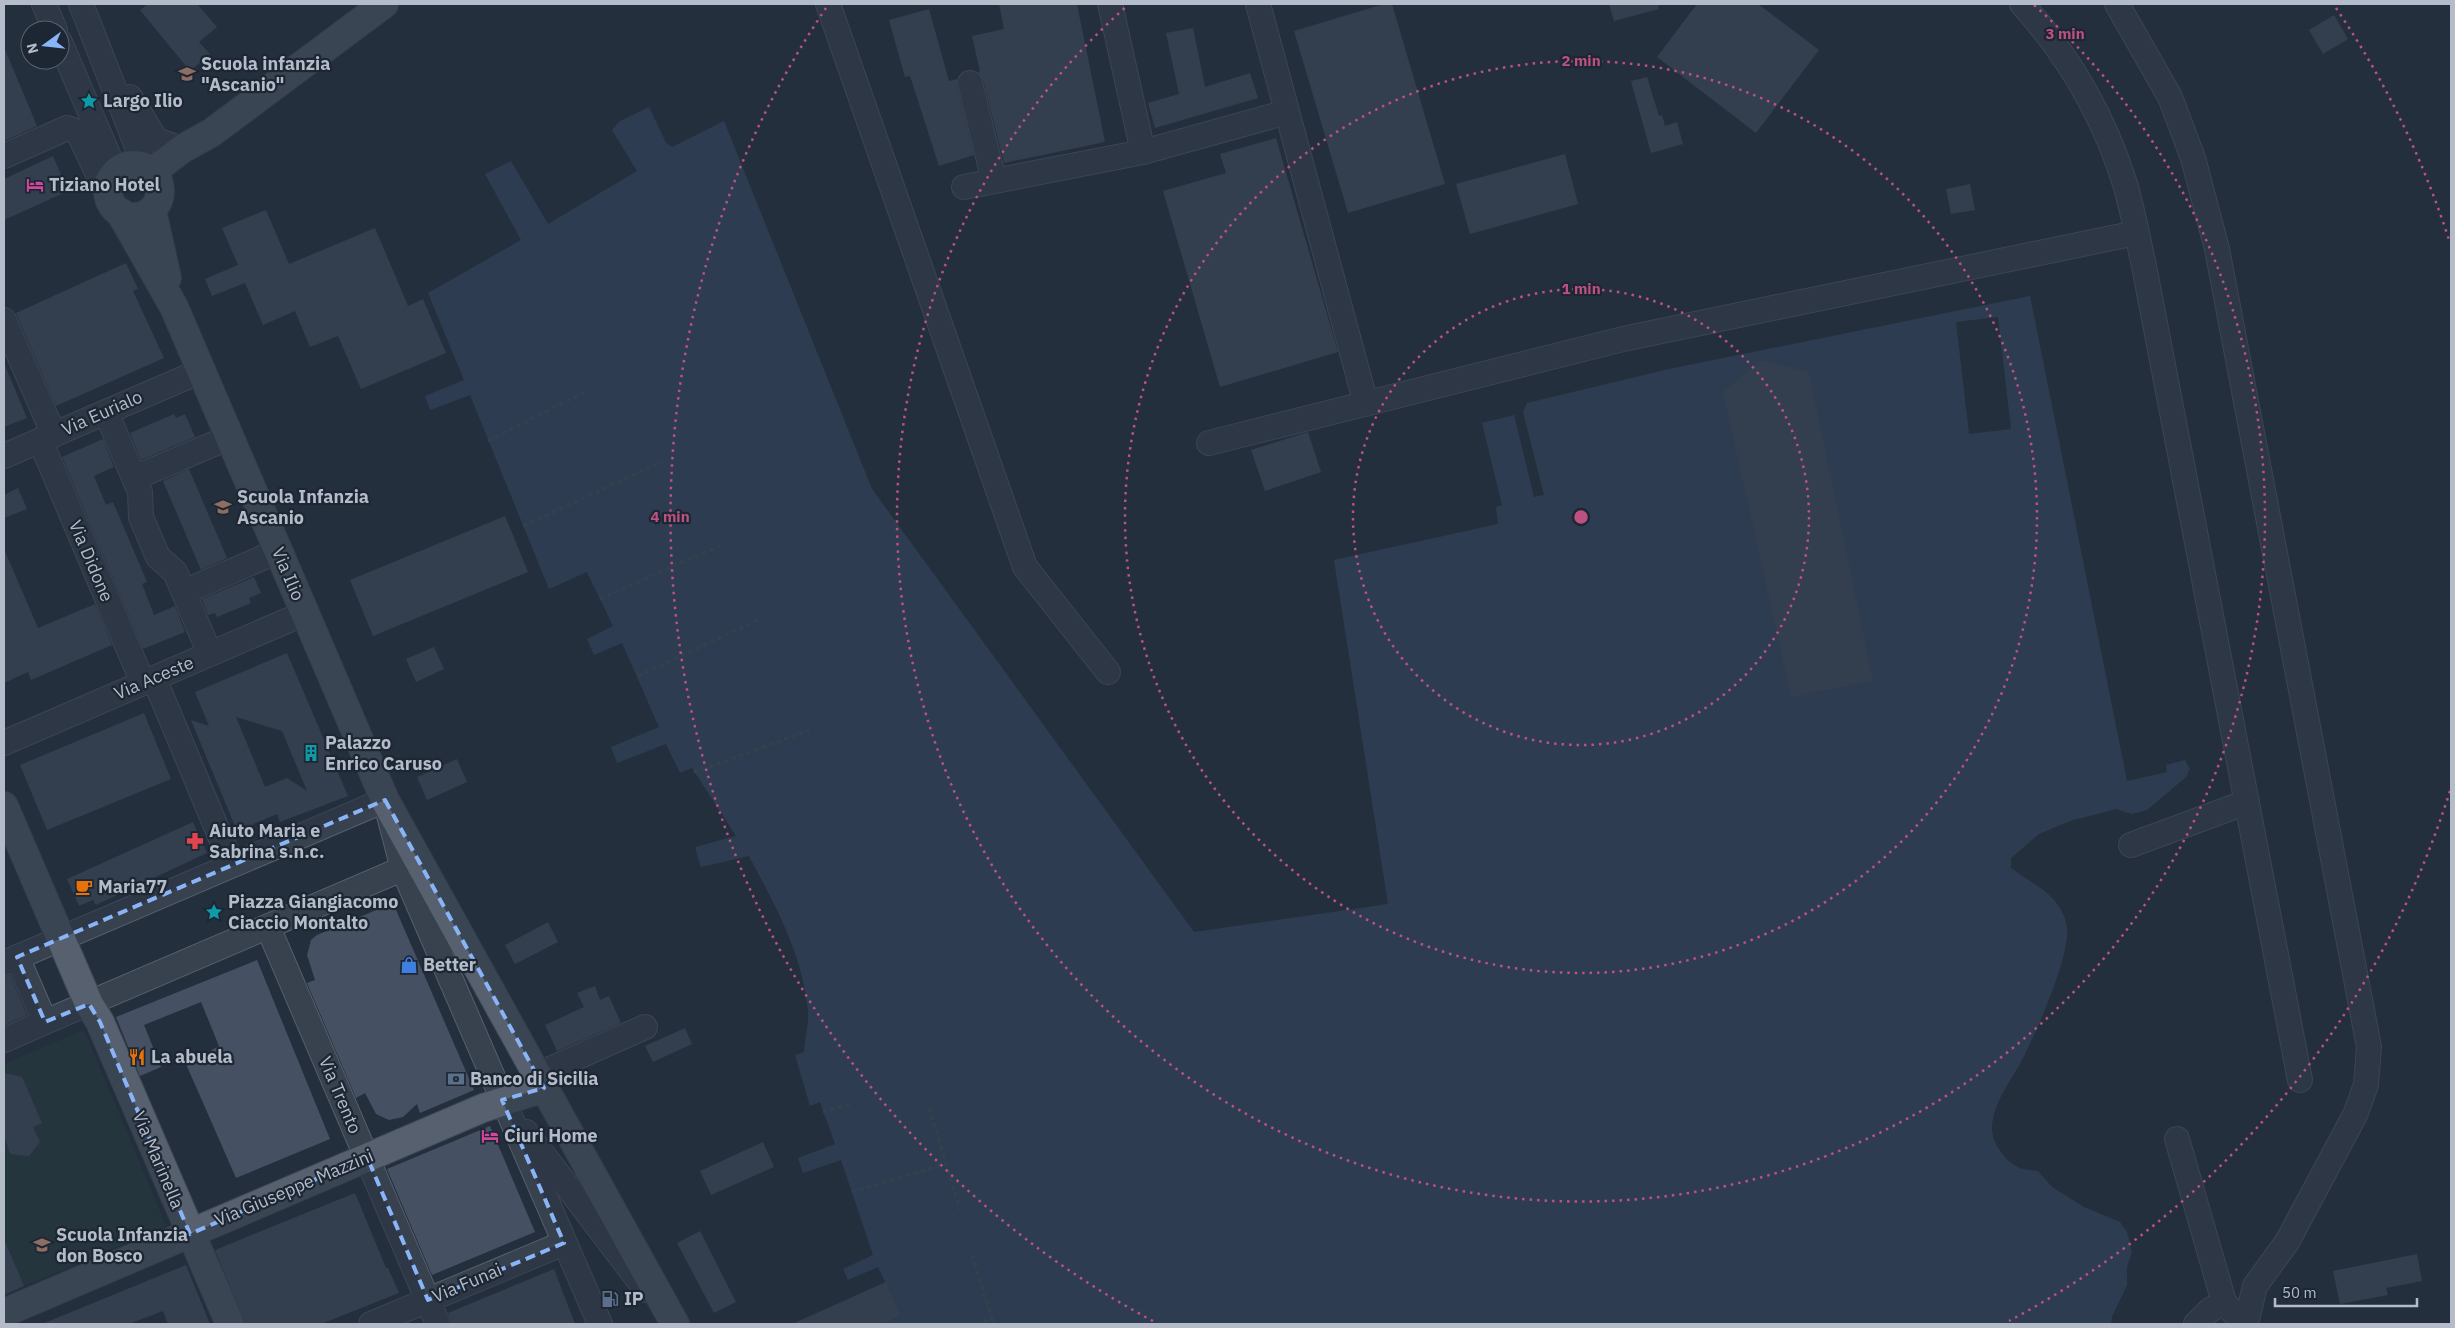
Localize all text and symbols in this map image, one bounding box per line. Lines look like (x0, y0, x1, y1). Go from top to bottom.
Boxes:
north arrow (20, 20, 70, 70)
text: 3 min (2045, 24, 2085, 43)
text: N (22, 41, 42, 56)
text: 2 min (1561, 51, 1601, 70)
place label: Scuola infanzia "Ascanio" (201, 52, 330, 96)
school or university icon: Scuola infanzia "Ascanio" (177, 64, 197, 84)
place label: Largo Ilio (103, 89, 183, 112)
place icon: Largo Ilio (79, 91, 99, 111)
place label: Tiziano Hotel (49, 173, 161, 196)
hotel icon: Tiziano Hotel (25, 175, 45, 195)
text: 1 min (1561, 279, 1601, 298)
street label: Via Eurialo (58, 385, 146, 440)
place label: Scuola Infanzia Ascanio (237, 485, 369, 529)
school or university icon: Scuola Infanzia Ascanio (213, 497, 233, 517)
text: 4 min (650, 507, 690, 526)
centre of rings (1572, 508, 1590, 526)
street label: Via Didone (64, 516, 119, 605)
street label: Via Ilio (267, 544, 310, 604)
street label: Via Aceste (110, 650, 197, 705)
place label: Palazzo Enrico Caruso (325, 731, 442, 775)
building icon: Palazzo Enrico Caruso (301, 743, 321, 763)
place label: Aiuto Maria e Sabrina s.n.c. (209, 819, 325, 863)
pharmacy icon: Aiuto Maria e Sabrina s.n.c. (185, 831, 205, 851)
place label: Maria77 (98, 875, 167, 898)
cafe icon: Maria77 (74, 877, 94, 897)
place label: Piazza Giangiacomo Ciaccio Montalto (228, 890, 398, 934)
place icon: Piazza Giangiacomo Ciaccio Montalto (204, 902, 224, 922)
place label: Better (423, 953, 476, 976)
shop icon: Better (399, 955, 419, 975)
place label: La abuela (151, 1045, 233, 1068)
restaurant icon: La abuela (127, 1047, 147, 1067)
street label: Via Trento (314, 1053, 367, 1137)
place label: Banco di Sicilia (470, 1067, 599, 1090)
bank icon: Banco di Sicilia (446, 1069, 466, 1089)
street label: Via Marinella (128, 1107, 190, 1213)
place label: Ciuri Home (504, 1124, 598, 1147)
hotel icon: Ciuri Home (480, 1126, 500, 1146)
street label: Via Giuseppe Mazzini (211, 1144, 377, 1231)
place label: Scuola Infanzia don Bosco (56, 1223, 188, 1267)
school or university icon: Scuola Infanzia don Bosco (32, 1235, 52, 1255)
street label: Via Funai (428, 1258, 505, 1307)
scale bar (2275, 1276, 2418, 1308)
text: 50 m (2282, 1283, 2317, 1302)
place label: IP (624, 1287, 644, 1310)
fuel station icon: IP (600, 1289, 620, 1309)

